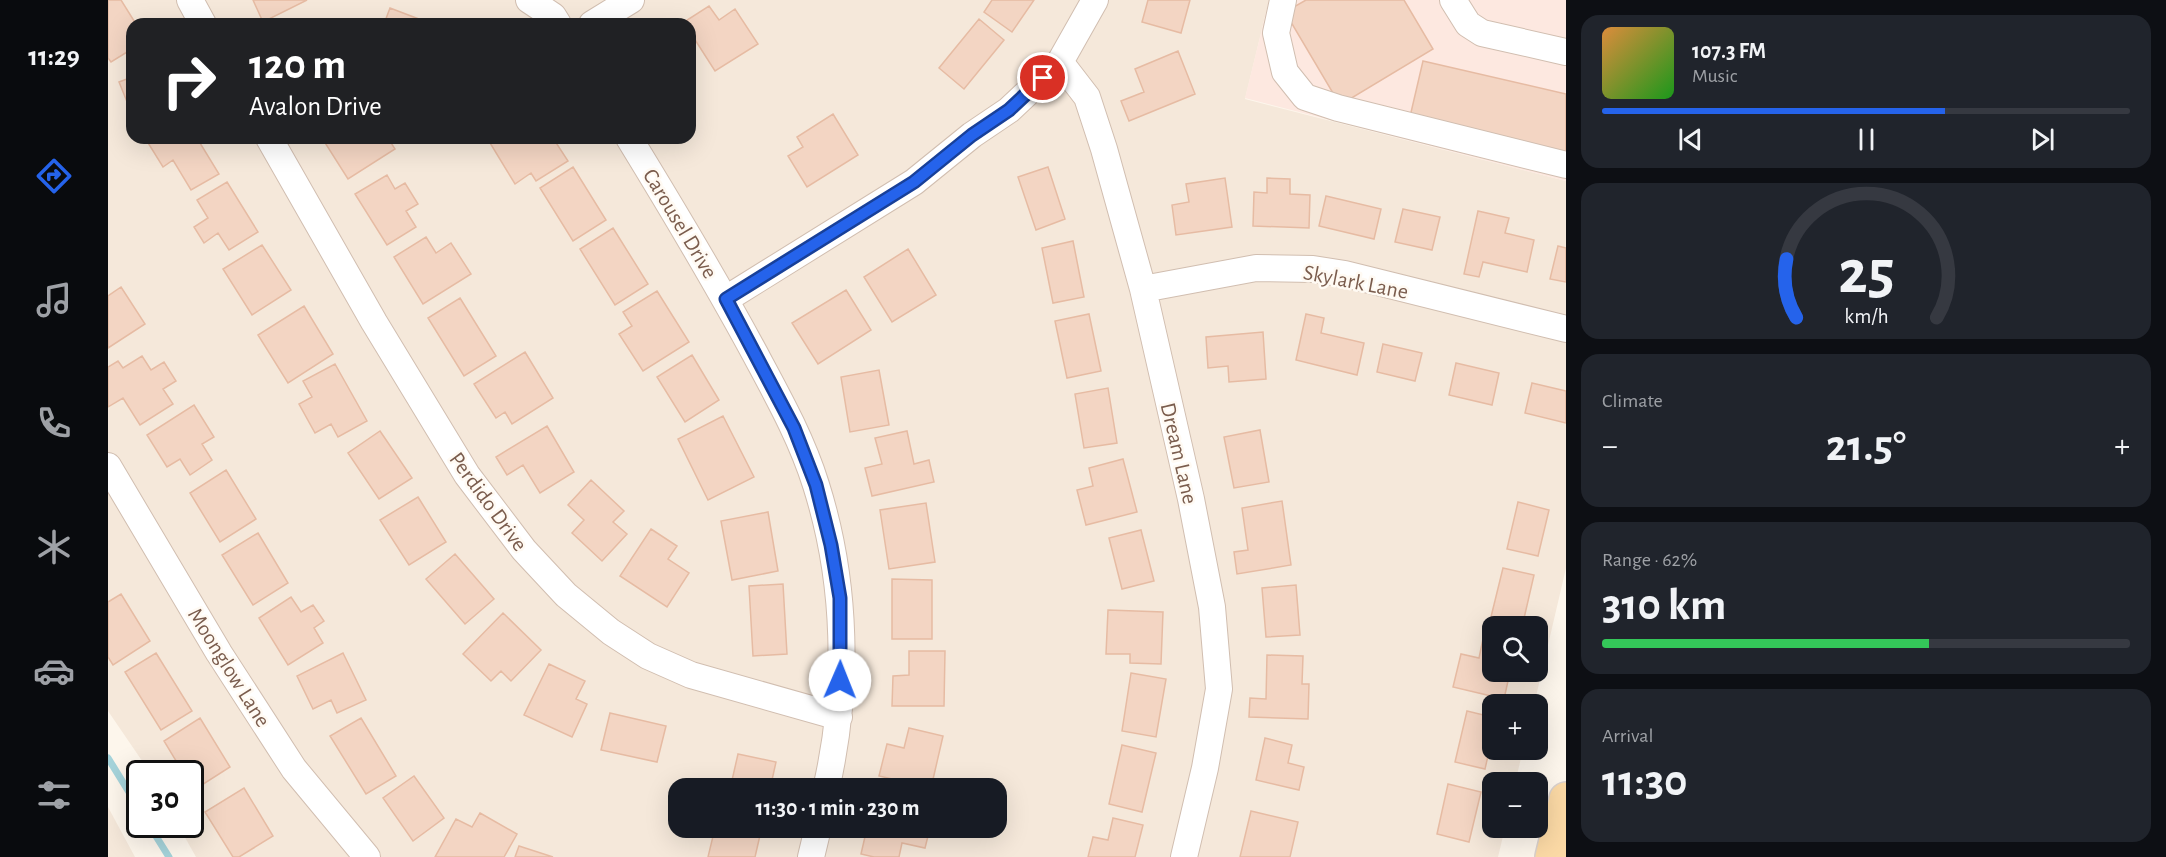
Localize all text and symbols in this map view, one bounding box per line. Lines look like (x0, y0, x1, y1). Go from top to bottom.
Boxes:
text: 107.3 FM (1692, 40, 1766, 62)
icon: right (150, 42, 228, 120)
text: 11:29 (28, 43, 80, 70)
text: 120 m (249, 44, 346, 86)
pin (1017, 52, 1068, 103)
icon: arrive (1026, 61, 1059, 94)
text: Music (1692, 66, 1738, 86)
text: Avalon Drive (249, 93, 382, 120)
icon: previous (1674, 123, 1707, 156)
icon: pause (1850, 123, 1883, 156)
icon: next (2026, 123, 2059, 156)
icon: directions (33, 155, 75, 197)
street label: Carousel Drive (639, 165, 721, 282)
text: 25 (1838, 242, 1894, 304)
street label: Skylark Lane (1302, 261, 1410, 303)
icon: music (33, 279, 75, 321)
text: km/h (1844, 306, 1888, 327)
text: Climate (1602, 391, 1663, 411)
street label: Dream Lane (1157, 400, 1201, 506)
icon: phone (33, 402, 75, 444)
text: 21.5° (1826, 424, 1906, 469)
text: − (1602, 430, 1618, 463)
text: + (2114, 430, 2130, 463)
street label: Perdido Drive (445, 448, 531, 555)
icon: climate (33, 526, 75, 568)
text: Range · 62% (1602, 550, 1697, 570)
text: 310 km (1602, 583, 1726, 628)
street label: Moonglow Lane (184, 604, 274, 731)
map controls (1482, 616, 1548, 838)
button: search (1482, 616, 1548, 682)
position arrow (808, 648, 872, 712)
icon: car (33, 650, 75, 692)
button: + (1482, 694, 1548, 760)
text: Arrival (1602, 726, 1653, 746)
text: 11:30 (1602, 759, 1688, 804)
speed limit sign: 30 (126, 760, 204, 838)
button: − (1482, 772, 1548, 838)
icon: filters (33, 774, 75, 816)
text: 11:30 · 1 min · 230 m (756, 797, 919, 819)

